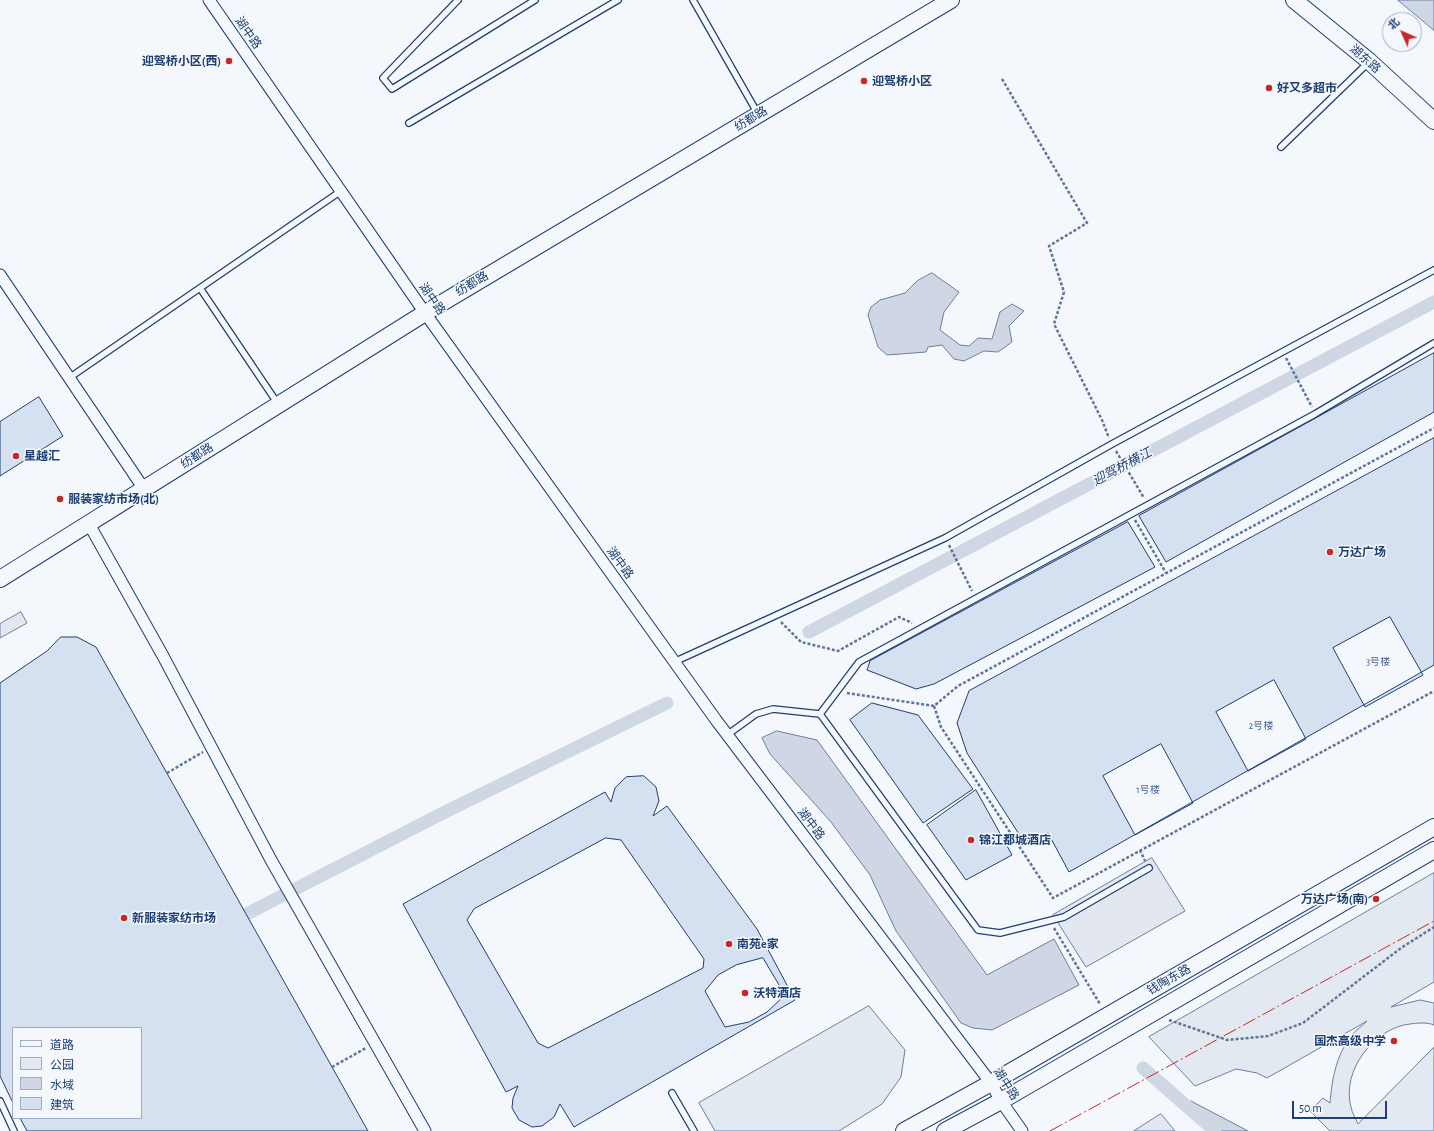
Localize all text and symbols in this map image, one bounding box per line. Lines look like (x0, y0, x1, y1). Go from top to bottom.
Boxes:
north arrow (1382, 12, 1422, 52)
street label: 湖中路 (232, 14, 264, 52)
text: 北 (1386, 16, 1402, 32)
street label: 湖东路 (1347, 42, 1383, 76)
place label: 迎驾桥小区(西) (142, 54, 221, 68)
marker: 迎驾桥小区(西) (224, 56, 234, 66)
place label: 迎驾桥小区 (872, 74, 932, 88)
marker: 迎驾桥小区 (859, 76, 869, 86)
place label: 好又多超市 (1277, 81, 1337, 95)
marker: 好又多超市 (1264, 83, 1274, 93)
street label: 纺都路 (732, 104, 770, 134)
street label: 纺都路 (453, 269, 491, 299)
street label: 湖中路 (416, 280, 448, 318)
street label: 纺都路 (178, 440, 216, 472)
water label: 迎驾桥横江 (1090, 445, 1154, 489)
place label: 星越汇 (24, 449, 60, 463)
marker: 星越汇 (11, 451, 21, 461)
place label: 服装家纺市场(北) (68, 492, 159, 506)
marker: 服装家纺市场(北) (55, 494, 65, 504)
street label: 湖中路 (604, 544, 636, 582)
place label: 万达广场 (1338, 545, 1386, 559)
marker: 万达广场 (1325, 547, 1335, 557)
house number: 3号楼 (1366, 656, 1390, 668)
house number: 2号楼 (1249, 720, 1273, 732)
house number: 1号楼 (1136, 784, 1160, 796)
street label: 湖中路 (794, 805, 828, 843)
place label: 锦江都城酒店 (979, 833, 1051, 847)
marker: 锦江都城酒店 (966, 835, 976, 845)
place label: 万达广场(南) (1301, 892, 1368, 906)
marker: 万达广场(南) (1371, 894, 1381, 904)
place label: 新服装家纺市场 (132, 911, 216, 925)
marker: 新服装家纺市场 (119, 913, 129, 923)
place label: 南苑e家 (737, 937, 779, 951)
marker: 南苑e家 (724, 939, 734, 949)
street label: 钱陶东路 (1145, 962, 1193, 998)
place label: 沃特酒店 (753, 986, 801, 1000)
marker: 沃特酒店 (740, 988, 750, 998)
legend (12, 1027, 142, 1119)
place label: 国杰高级中学 (1314, 1034, 1386, 1048)
marker: 国杰高级中学 (1389, 1036, 1399, 1046)
text: 道路 (50, 1039, 74, 1051)
text: 公园 (50, 1059, 74, 1071)
street label: 湖中路 (990, 1065, 1022, 1103)
text: 水域 (50, 1079, 74, 1091)
scale bar (1294, 1093, 1389, 1119)
text: 建筑 (50, 1099, 74, 1111)
text: 50 m (1299, 1102, 1322, 1114)

